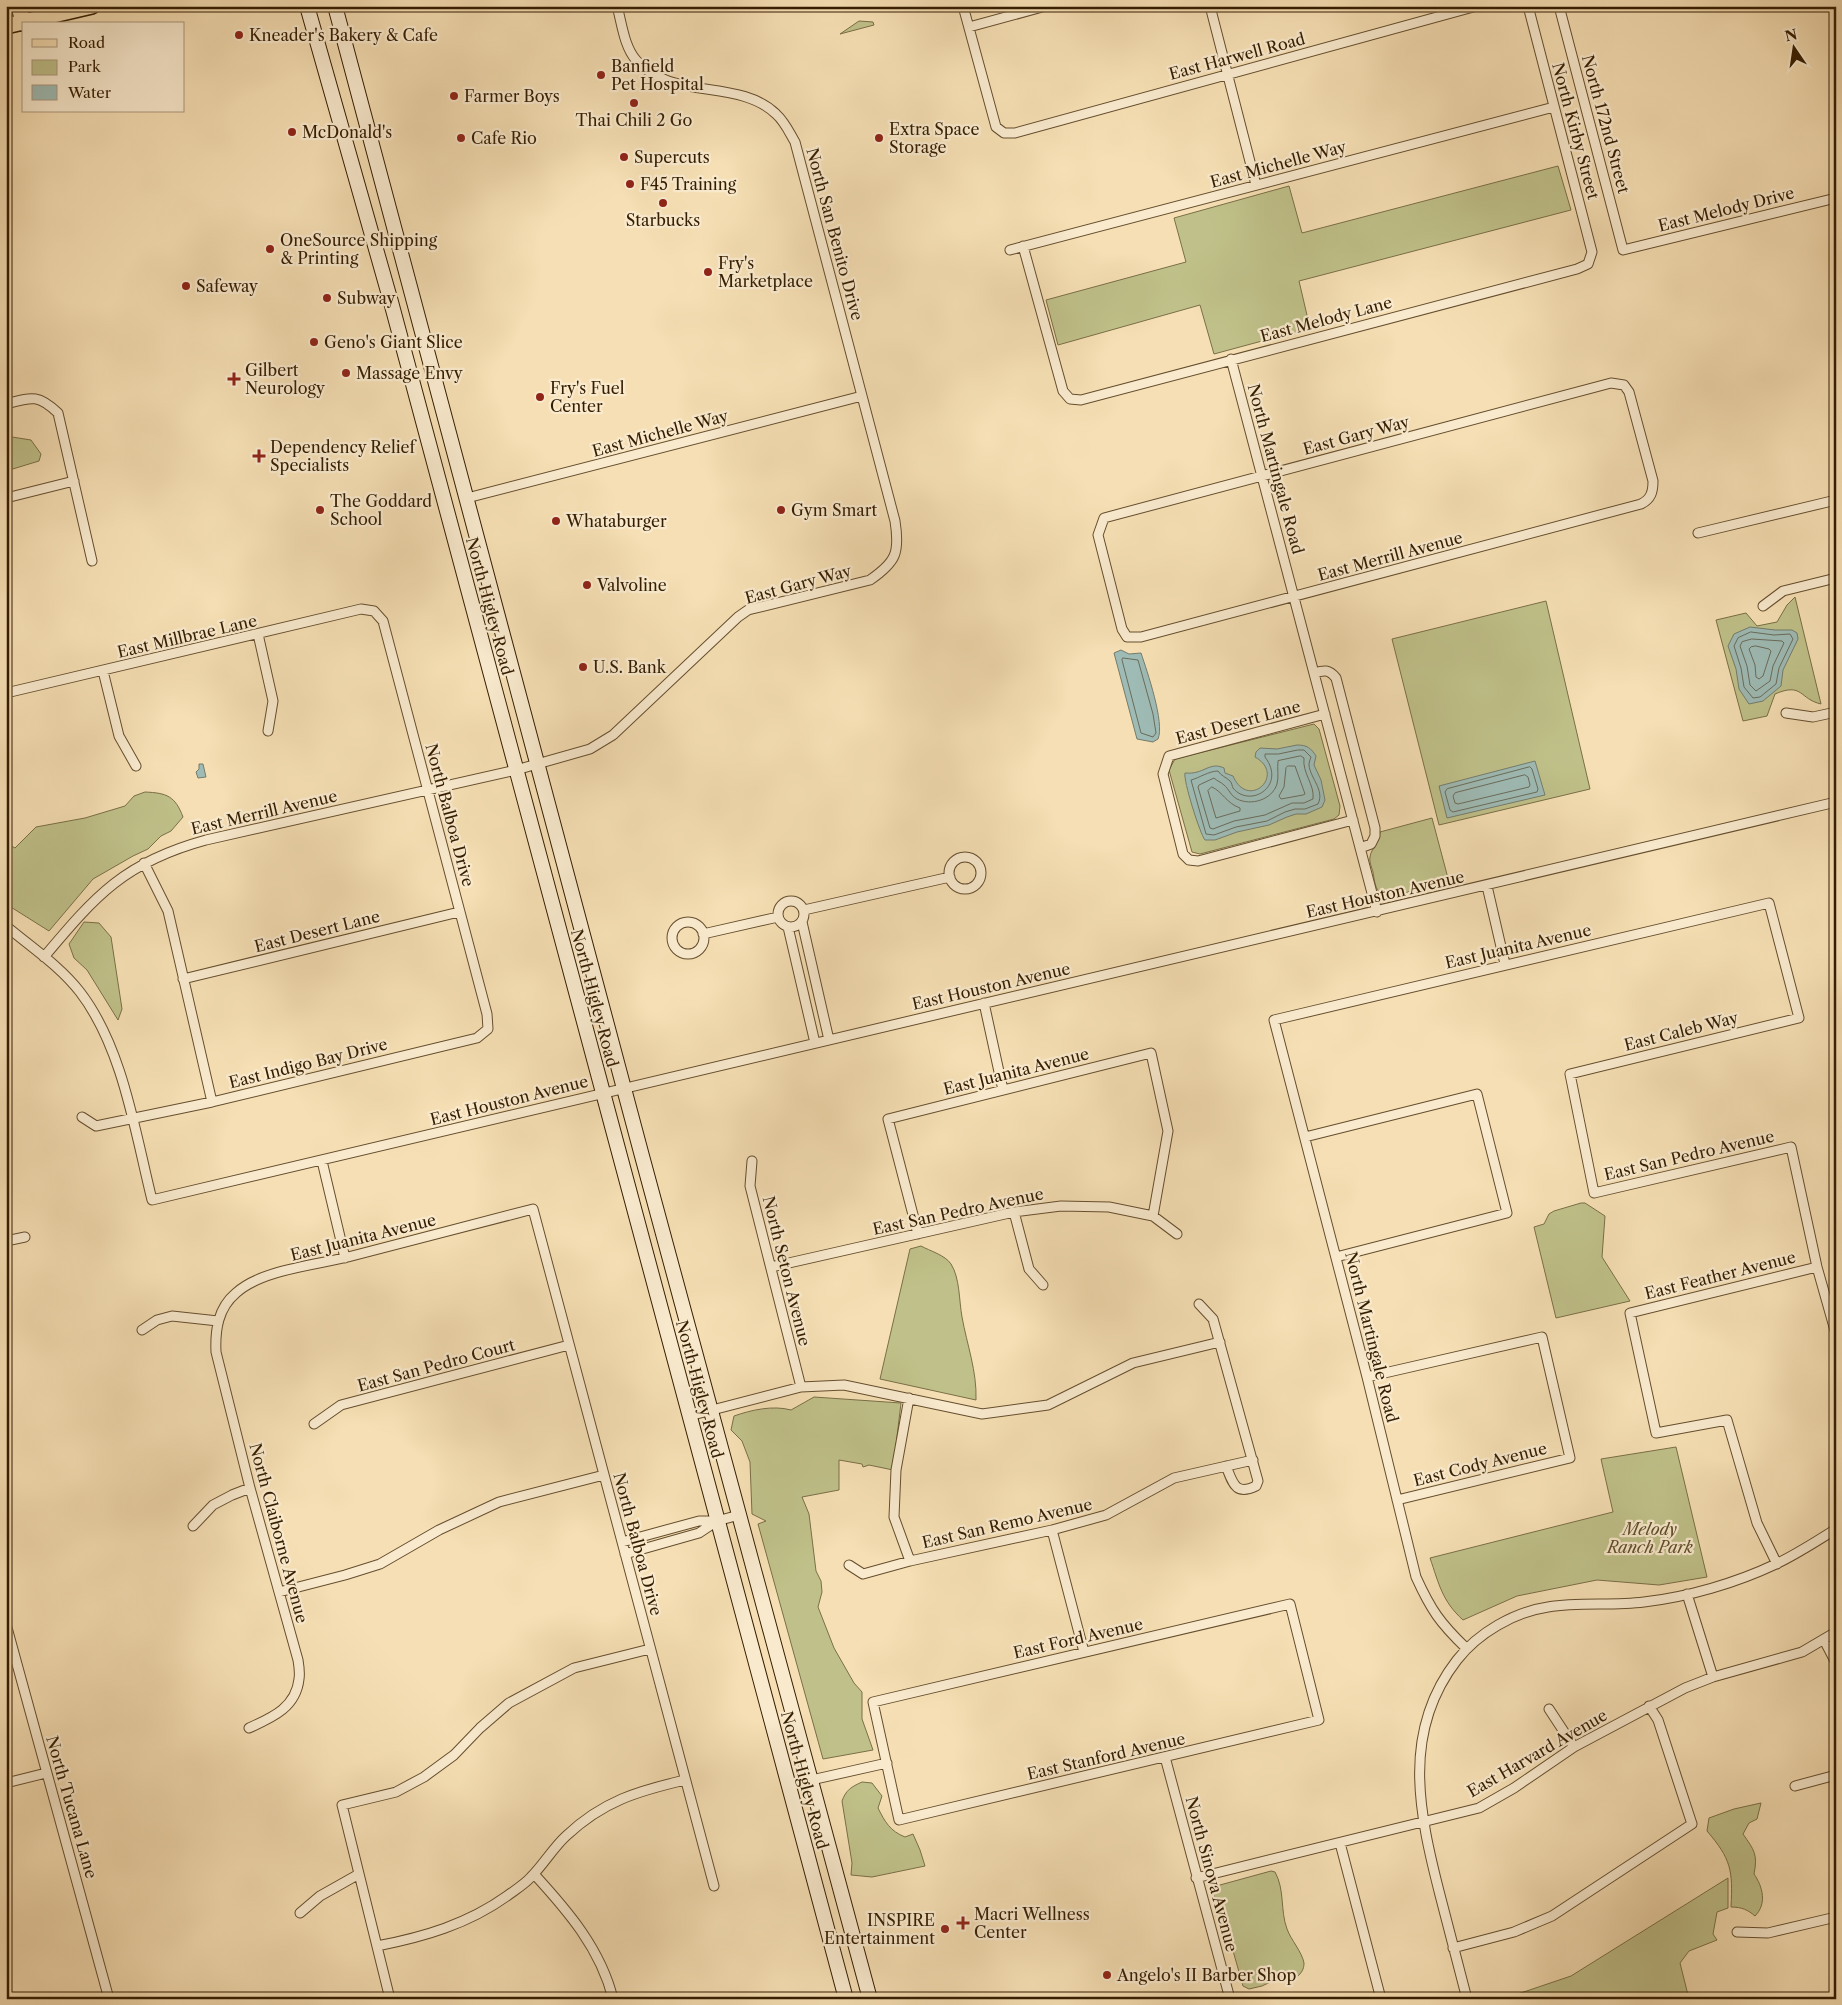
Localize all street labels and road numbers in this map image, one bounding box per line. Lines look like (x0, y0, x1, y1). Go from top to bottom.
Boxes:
street label: East Harwell Road (1167, 28, 1308, 84)
street label: North 172nd Street (1578, 53, 1634, 196)
street label: North Kirby Street (1548, 60, 1604, 202)
street label: East Michelle Way (1208, 136, 1349, 192)
street label: North San Benito Drive (802, 146, 868, 323)
street label: East Melody Drive (1656, 182, 1796, 236)
street label: East Melody Lane (1258, 292, 1394, 346)
street label: North Martingale Road (1244, 382, 1308, 557)
street label: East Michelle Way (590, 405, 731, 461)
street label: East Gary Way (1301, 411, 1412, 459)
street label: East Merrill Avenue (1315, 527, 1465, 585)
street label: North Higley Road (462, 535, 518, 677)
street label: East Gary Way (743, 560, 854, 608)
street label: East Millbrae Lane (115, 610, 259, 662)
street label: East Desert Lane (1173, 696, 1303, 748)
street label: North Balboa Drive (421, 741, 479, 889)
street label: East Merrill Avenue (189, 785, 339, 839)
street label: East Houston Avenue (1304, 866, 1466, 922)
street label: East Desert Lane (252, 906, 382, 956)
street label: East Juanita Avenue (1443, 919, 1593, 973)
street label: North Higley Road (567, 927, 623, 1069)
street label: East Houston Avenue (910, 958, 1072, 1014)
street label: East Caleb Way (1622, 1007, 1741, 1055)
street label: East Indigo Bay Drive (227, 1034, 389, 1092)
street label: East Juanita Avenue (941, 1043, 1091, 1099)
street label: East Houston Avenue (428, 1071, 590, 1129)
street label: East San Pedro Avenue (1602, 1126, 1776, 1184)
street label: East San Pedro Avenue (871, 1183, 1045, 1239)
street label: North Seton Avenue (759, 1194, 815, 1348)
street label: East Juanita Avenue (288, 1209, 438, 1265)
street label: East Feather Avenue (1642, 1247, 1798, 1303)
street label: North Martingale Road (1341, 1249, 1403, 1425)
street label: North Higley Road (672, 1318, 728, 1460)
street label: East San Pedro Court (355, 1334, 517, 1396)
street label: East Cody Avenue (1411, 1438, 1549, 1490)
street label: North Claiborne Avenue (245, 1441, 313, 1625)
street label: North Balboa Drive (609, 1470, 667, 1618)
street label: East San Remo Avenue (920, 1494, 1094, 1552)
street label: East Ford Avenue (1011, 1613, 1145, 1663)
street label: East Harvard Avenue (1463, 1705, 1611, 1801)
street label: North Higley Road (777, 1709, 833, 1851)
street label: East Stanford Avenue (1025, 1728, 1187, 1784)
street label: North Tucana Lane (42, 1733, 102, 1881)
street label: North Sinova Avenue (1182, 1794, 1242, 1954)

